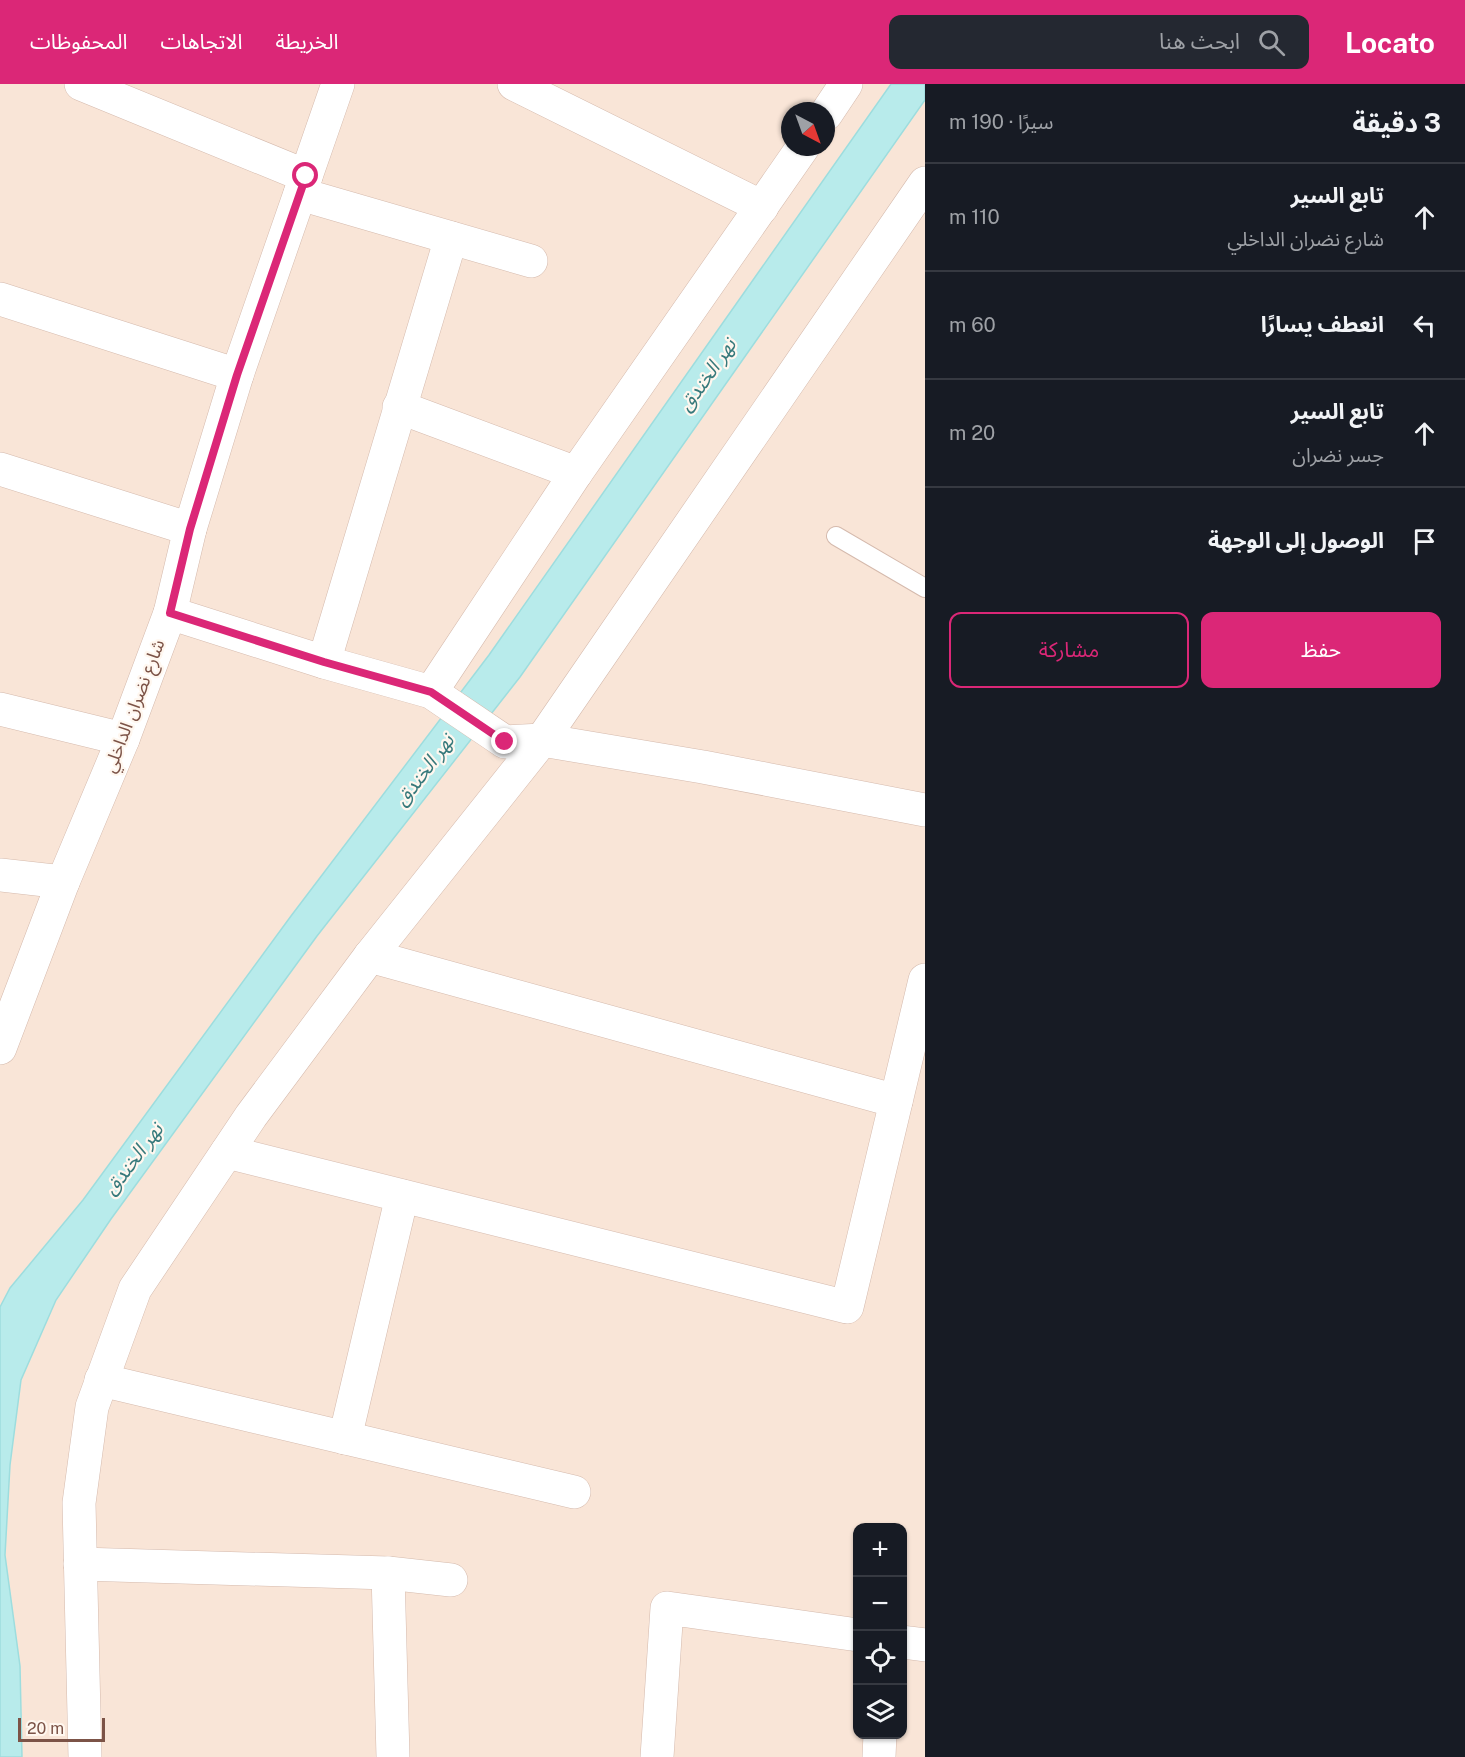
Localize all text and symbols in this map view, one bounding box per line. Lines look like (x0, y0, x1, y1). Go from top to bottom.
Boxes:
search box (889, 15, 1309, 69)
icon: search (1255, 26, 1288, 59)
text: Locato (1345, 26, 1435, 59)
text: ابحث هنا (1159, 28, 1240, 54)
text: المحفوظات (30, 29, 127, 54)
text: الاتجاهات (160, 29, 242, 54)
text: الخريطة (275, 29, 338, 54)
north arrow (781, 102, 835, 156)
text: 3 دقيقة (1352, 107, 1441, 138)
text: سيرًا · 190 m (949, 110, 1053, 134)
route start (292, 162, 318, 188)
text: تابع السير (1291, 182, 1384, 208)
icon: ahead (1408, 201, 1441, 234)
text: 110 m (949, 205, 1000, 229)
text: شارع نضران الداخلي (1227, 227, 1384, 251)
icon: left (1408, 309, 1441, 342)
text: انعطف يسارًا (1261, 311, 1384, 337)
text: 60 m (949, 313, 996, 337)
water label: نهر الخندق (673, 332, 742, 416)
text: تابع السير (1291, 398, 1384, 424)
icon: ahead (1408, 417, 1441, 450)
text: 20 m (949, 421, 995, 445)
text: جسر نضران (1292, 443, 1384, 467)
icon: arrive (1408, 525, 1441, 558)
text: الوصول إلى الوجهة (1208, 527, 1384, 553)
button: مشاركة (949, 612, 1189, 688)
button: حفظ (1201, 612, 1441, 688)
street label: شارع نضران الداخلي (98, 636, 172, 777)
water label: نهر الخندق (389, 728, 460, 811)
route end (491, 728, 517, 754)
water label: نهر الخندق (98, 1117, 169, 1200)
map controls (853, 1523, 907, 1739)
button: + (853, 1523, 907, 1577)
button: − (853, 1577, 907, 1631)
button: locate (853, 1631, 907, 1685)
button: layers (853, 1685, 907, 1739)
scale bar (18, 1715, 105, 1742)
text: 20 m (27, 1719, 64, 1738)

